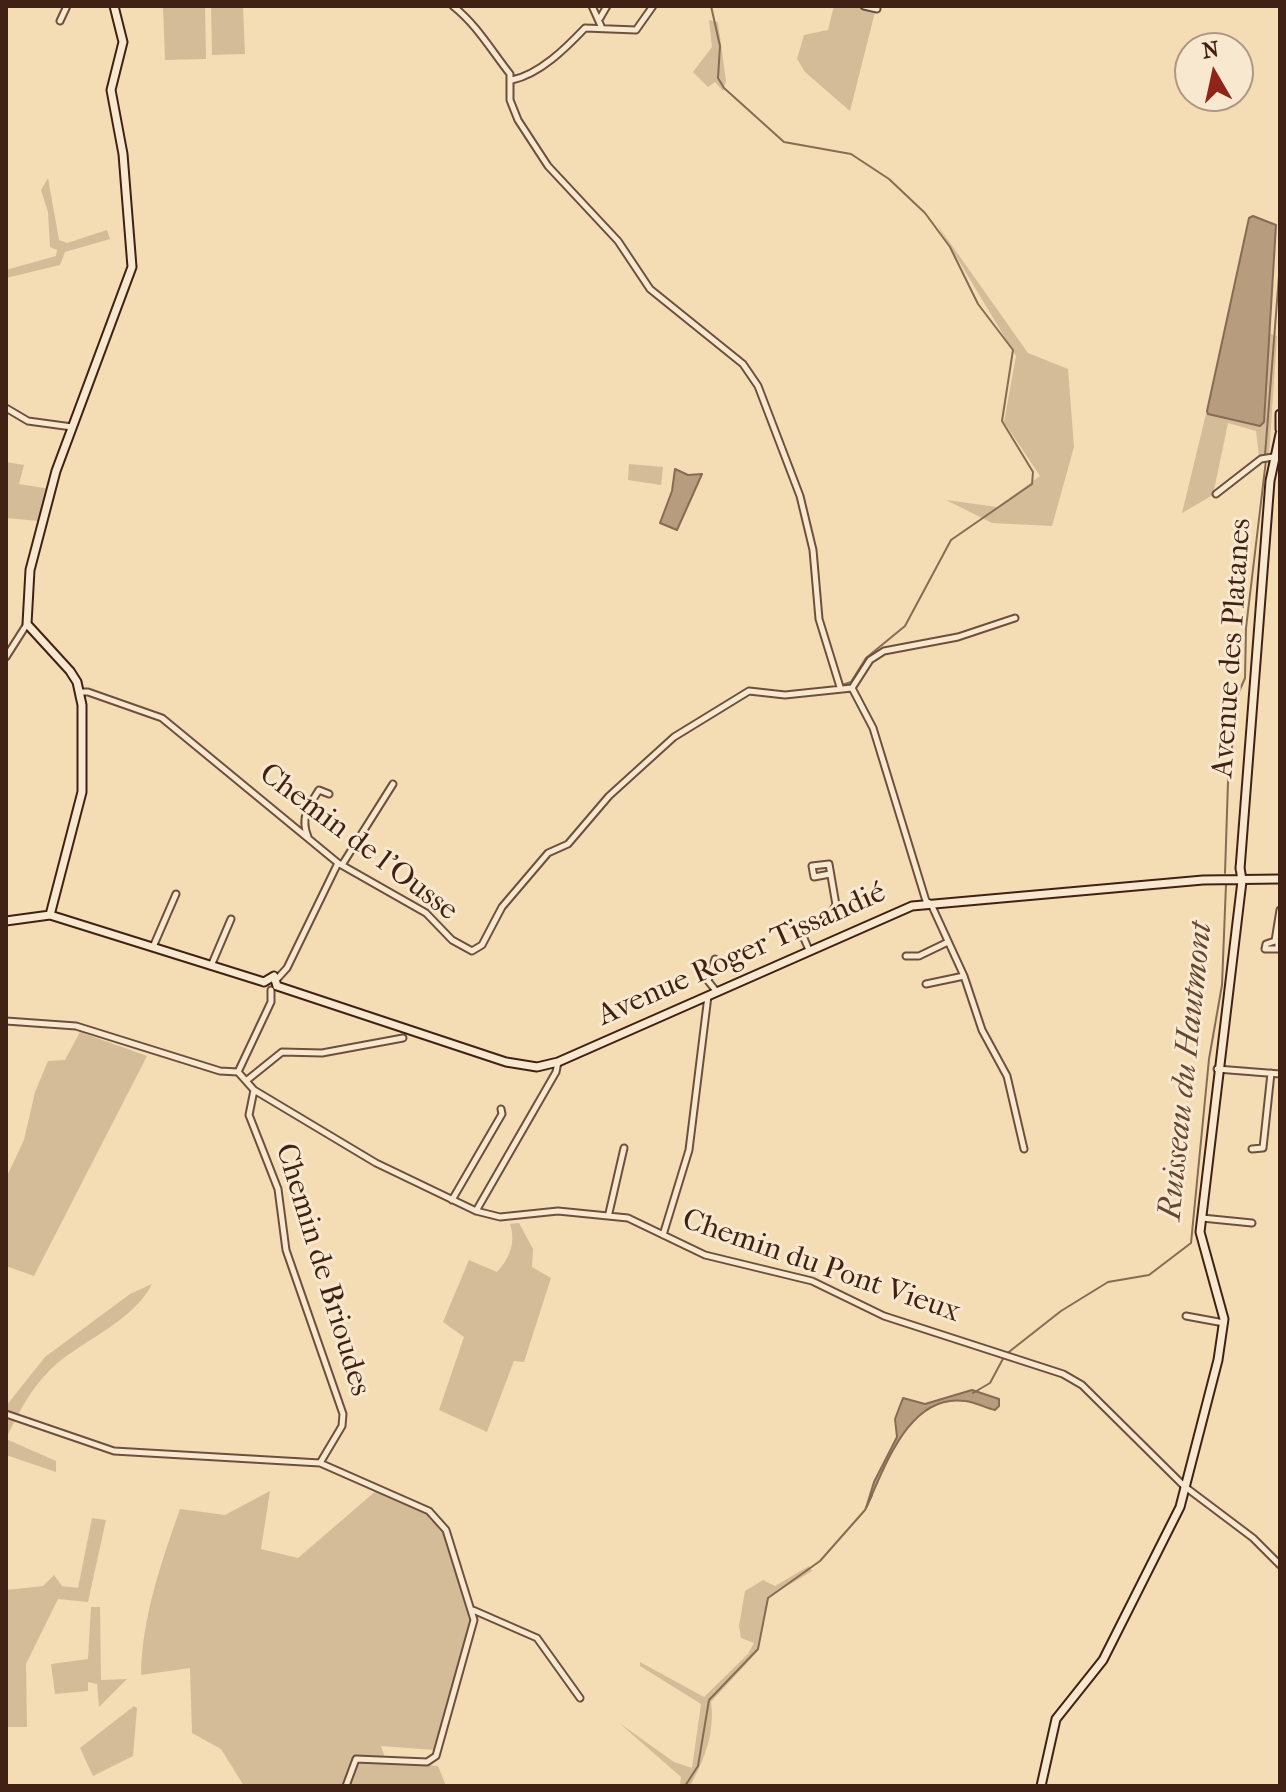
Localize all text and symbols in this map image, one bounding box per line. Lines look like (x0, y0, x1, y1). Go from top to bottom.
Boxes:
north arrow (1174, 32, 1254, 112)
text: N (1200, 36, 1221, 64)
street label: Avenue des Platanes (1206, 517, 1260, 779)
street label: Chemin de l'Ousse (252, 757, 464, 929)
street label: Avenue Roger Tissandié (592, 875, 892, 1035)
water label: Ruisseau du Hautmont (1152, 920, 1222, 1222)
street label: Chemin de Brioudes (266, 1139, 378, 1401)
street label: Chemin du Pont Vieux (677, 1203, 965, 1331)

